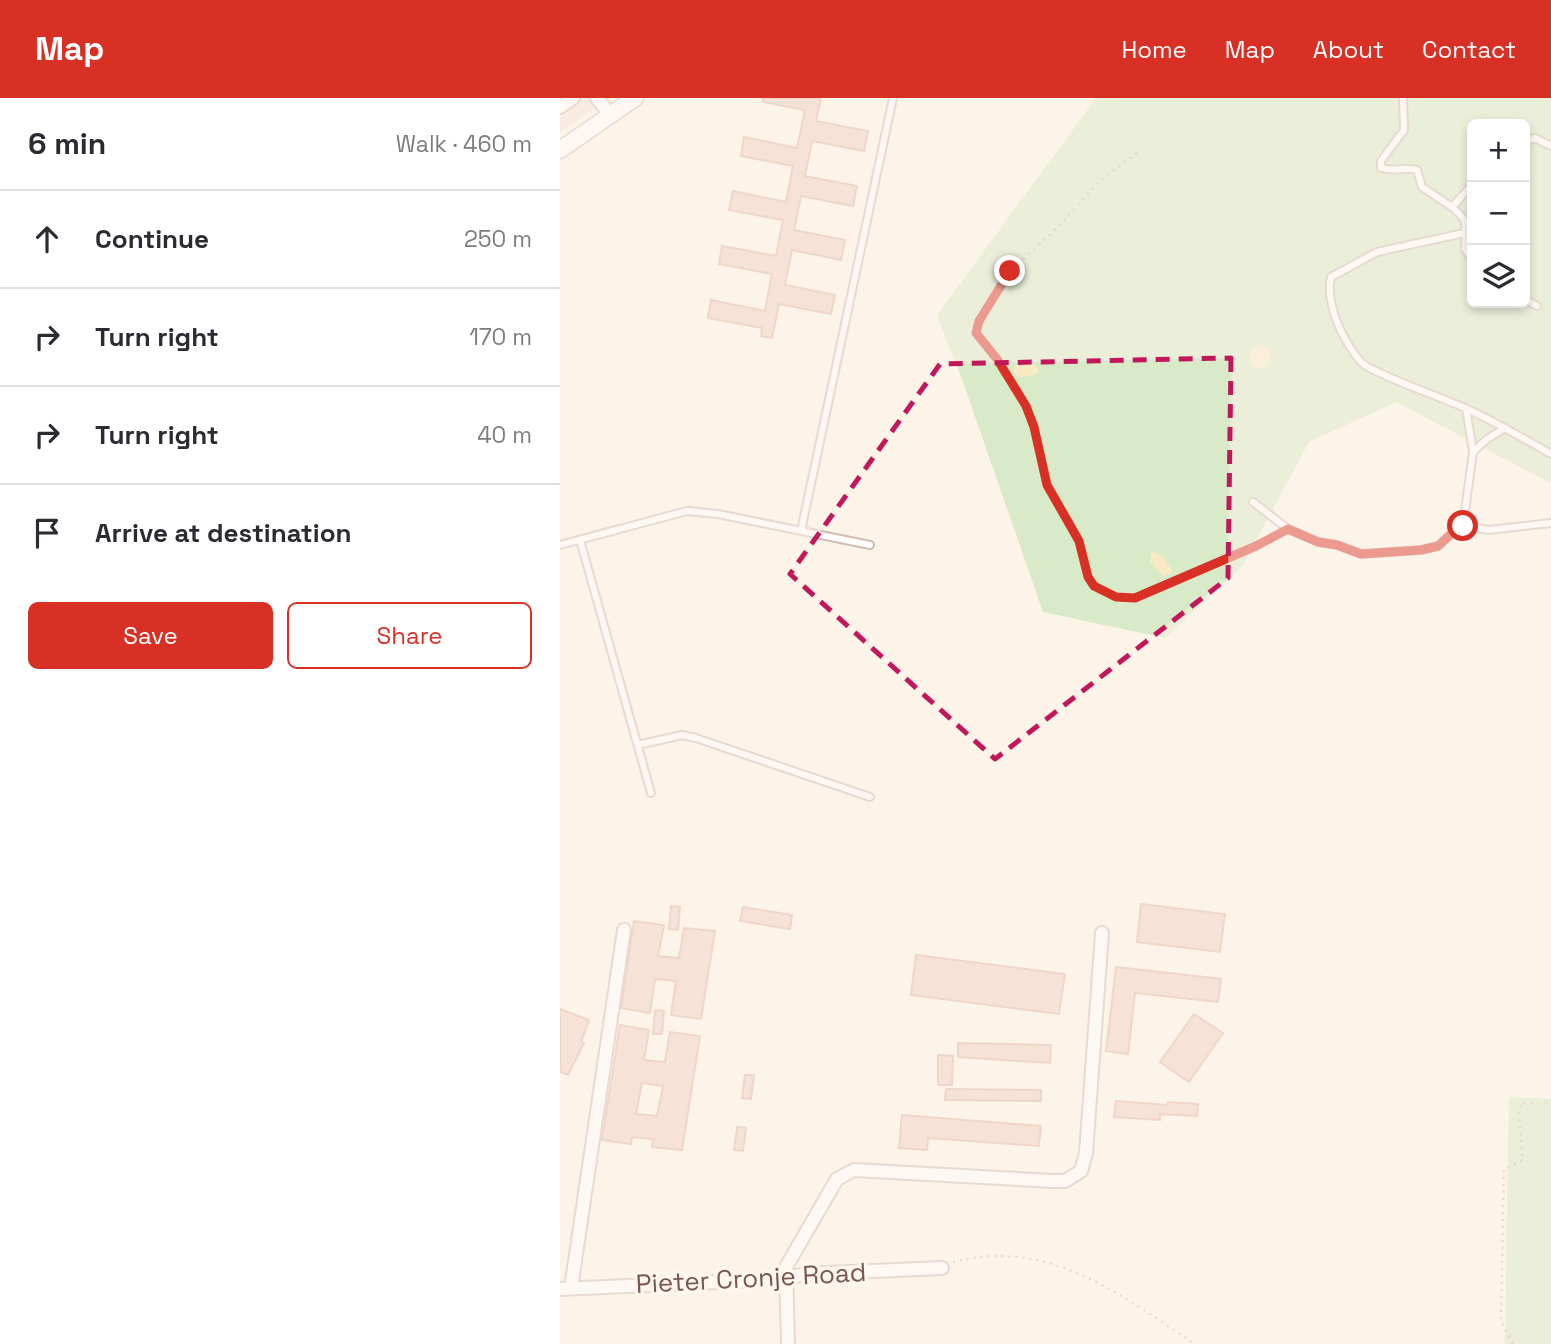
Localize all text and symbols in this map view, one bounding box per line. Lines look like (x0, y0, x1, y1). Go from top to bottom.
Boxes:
text: Map (35, 28, 104, 70)
text: Home (1121, 34, 1187, 65)
text: Map (1225, 34, 1275, 65)
text: About (1313, 34, 1384, 65)
text: Contact (1422, 34, 1516, 65)
map controls (1467, 119, 1530, 308)
button: + (1467, 119, 1530, 182)
text: 6 min (28, 124, 106, 163)
text: Walk · 460 m (396, 129, 532, 159)
button: − (1467, 182, 1530, 245)
icon: ahead (28, 220, 66, 258)
text: Continue (95, 222, 209, 256)
text: 250 m (464, 224, 532, 254)
button: layers (1467, 245, 1530, 308)
route end (994, 255, 1025, 286)
icon: right (28, 318, 66, 356)
text: Turn right (95, 320, 219, 354)
text: 170 m (469, 322, 532, 352)
icon: right (28, 416, 66, 454)
text: Turn right (95, 418, 219, 452)
text: 40 m (477, 420, 532, 450)
route start (1447, 510, 1478, 541)
icon: arrive (28, 514, 66, 552)
text: Arrive at destination (95, 516, 352, 550)
button: Save (28, 602, 273, 669)
button: Share (287, 602, 532, 669)
street label: Pieter Cronje Road (635, 1255, 867, 1301)

